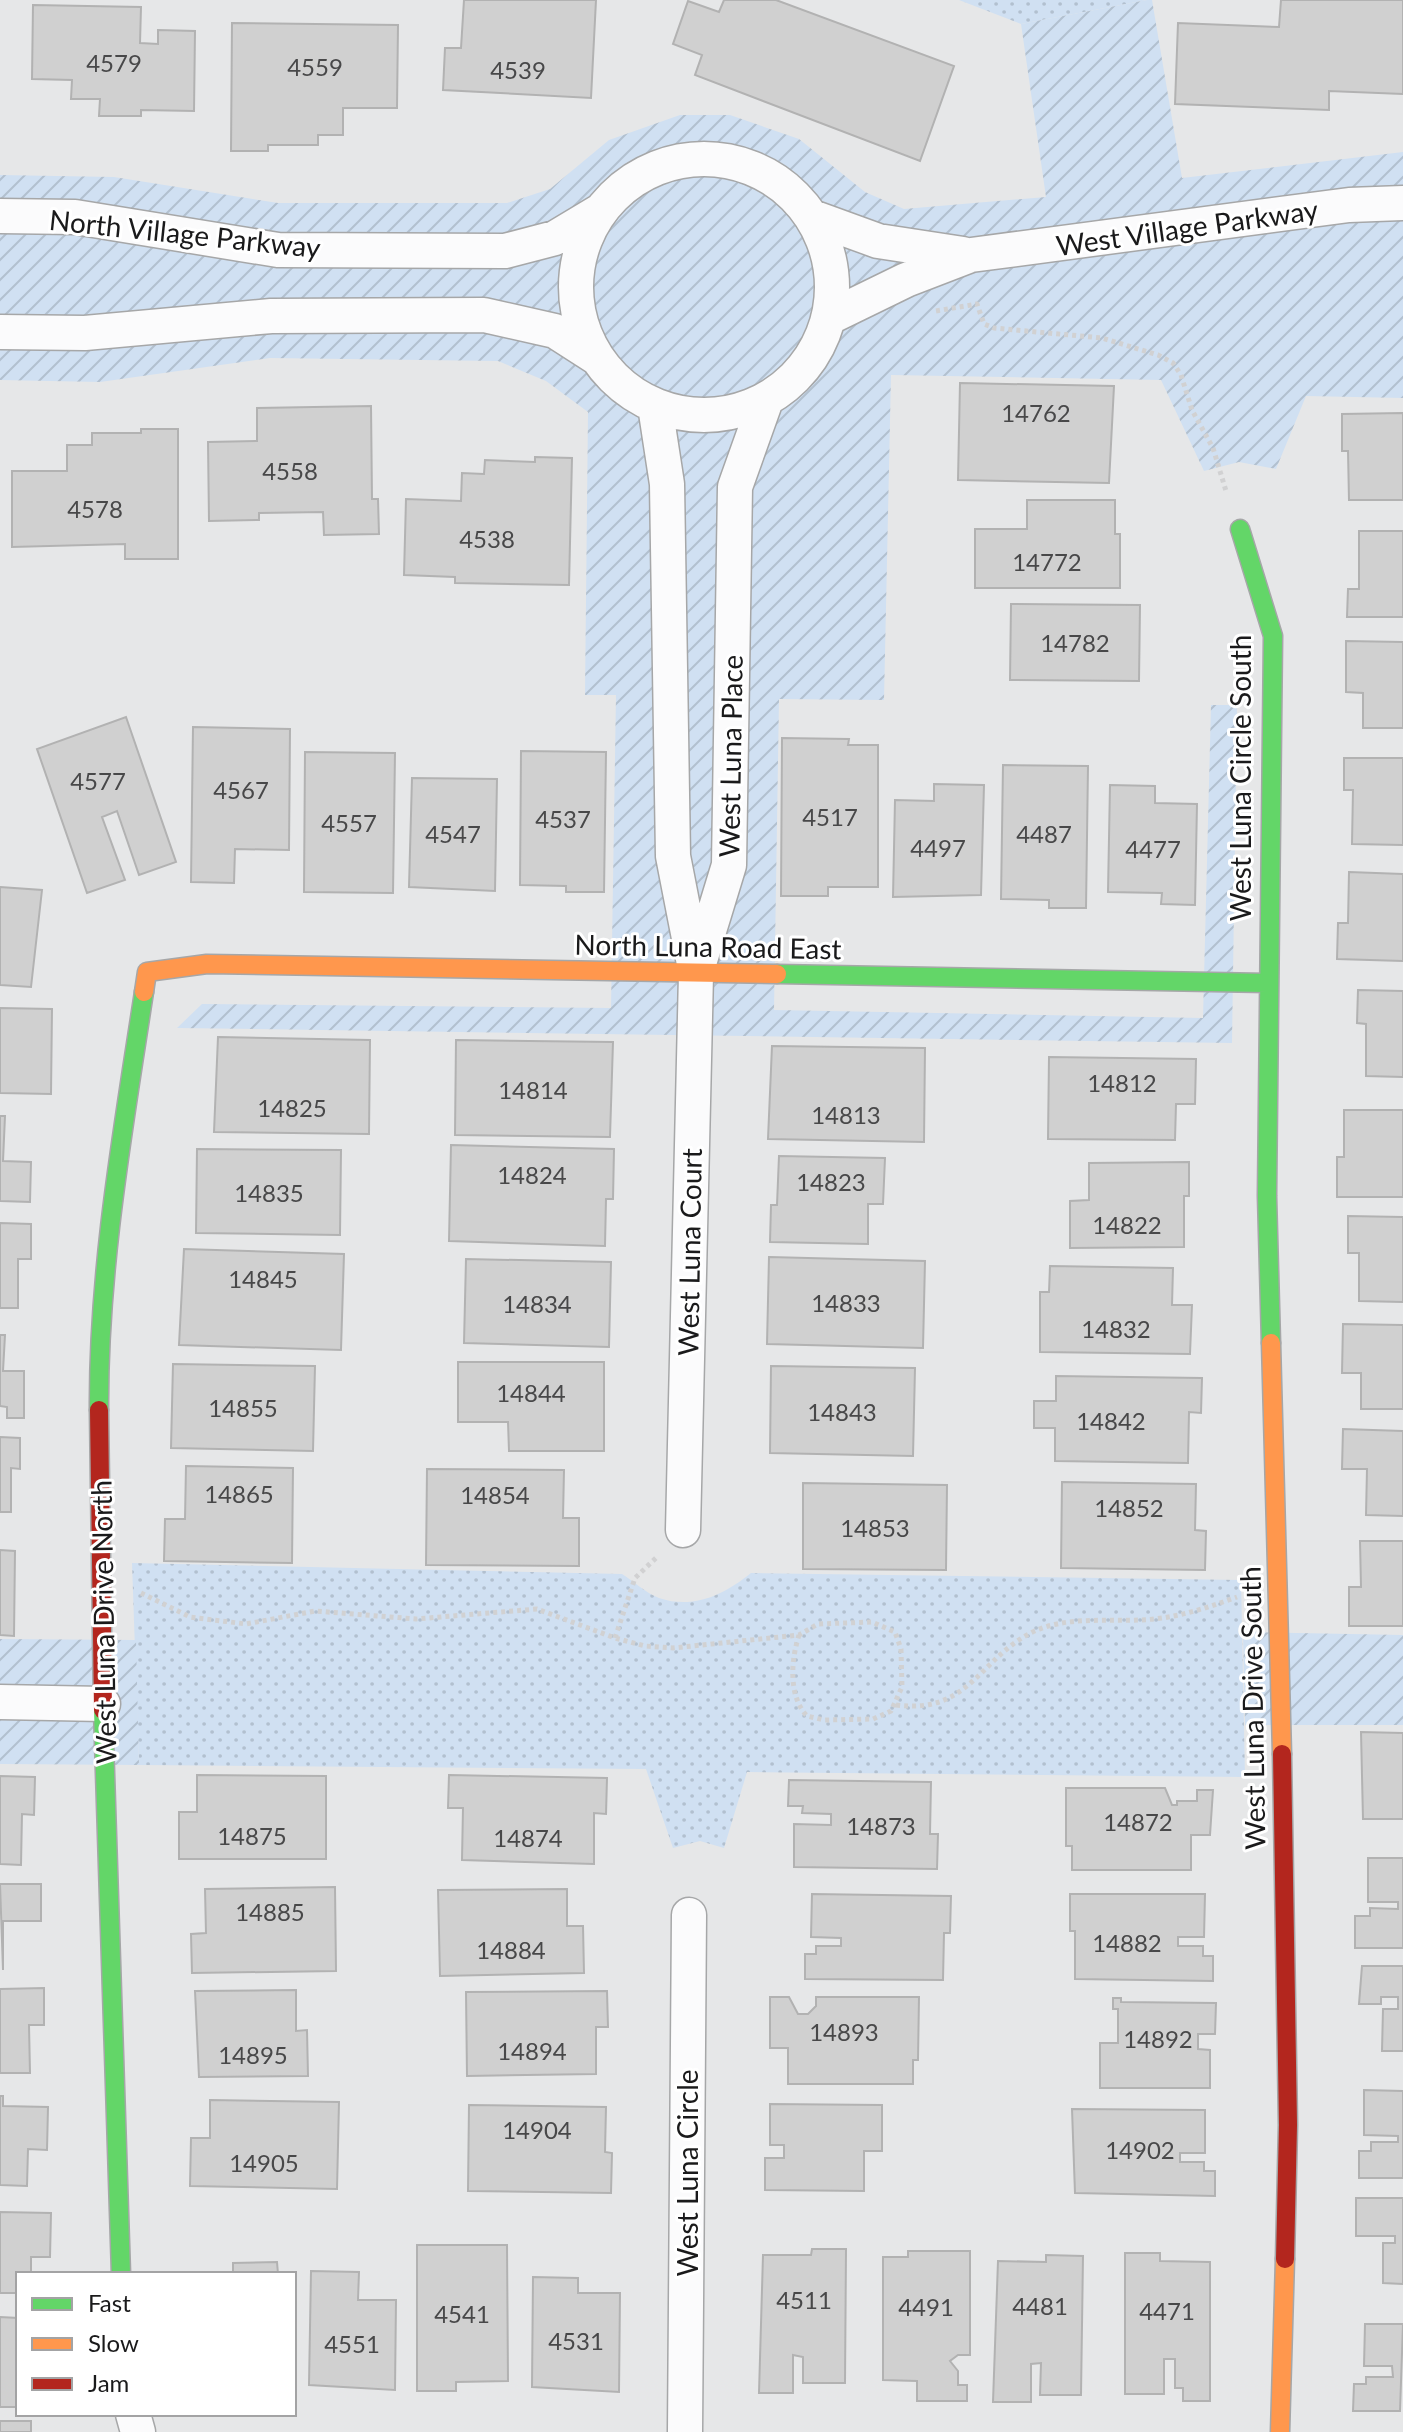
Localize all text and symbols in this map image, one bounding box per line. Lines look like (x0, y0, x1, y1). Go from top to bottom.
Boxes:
house number: 4579 (86, 48, 142, 77)
house number: 4559 (287, 52, 343, 81)
house number: 4539 (490, 55, 546, 84)
street label: West Village Parkway (1054, 192, 1321, 262)
street label: North Village Parkway (48, 202, 323, 264)
house number: 14762 (1001, 398, 1071, 427)
house number: 4558 (262, 456, 318, 485)
house number: 4578 (67, 494, 123, 523)
house number: 4538 (459, 524, 515, 553)
house number: 14772 (1012, 547, 1082, 576)
house number: 14782 (1040, 628, 1110, 657)
street label: West Luna Circle South (1223, 635, 1257, 921)
street label: West Luna Place (711, 654, 749, 858)
house number: 4577 (70, 766, 126, 795)
house number: 4567 (213, 775, 269, 804)
house number: 4517 (802, 802, 858, 831)
house number: 4537 (535, 804, 591, 833)
house number: 4557 (321, 808, 377, 837)
house number: 4547 (425, 819, 481, 848)
house number: 4487 (1016, 819, 1072, 848)
house number: 4497 (910, 833, 966, 862)
house number: 4477 (1125, 834, 1181, 863)
street label: North Luna Road East (574, 927, 842, 965)
house number: 14812 (1087, 1068, 1157, 1097)
house number: 14814 (498, 1075, 568, 1104)
house number: 14825 (257, 1093, 327, 1122)
house number: 14813 (811, 1100, 881, 1129)
street label: West Luna Court (670, 1148, 708, 1356)
house number: 14824 (497, 1160, 567, 1189)
house number: 14823 (796, 1167, 866, 1196)
house number: 14835 (234, 1178, 304, 1207)
house number: 14822 (1092, 1210, 1162, 1239)
house number: 14845 (228, 1264, 298, 1293)
house number: 14833 (811, 1288, 881, 1317)
house number: 14834 (502, 1289, 572, 1318)
house number: 14832 (1081, 1314, 1151, 1343)
house number: 14844 (496, 1378, 566, 1407)
house number: 14855 (208, 1393, 278, 1422)
house number: 14843 (807, 1397, 877, 1426)
house number: 14842 (1076, 1406, 1146, 1435)
house number: 14865 (204, 1479, 274, 1508)
street label: West Luna Drive North (84, 1480, 122, 1764)
house number: 14854 (460, 1480, 530, 1509)
house number: 14852 (1094, 1493, 1164, 1522)
house number: 14853 (840, 1513, 910, 1542)
street label: West Luna Drive South (1233, 1566, 1271, 1850)
house number: 14872 (1103, 1807, 1173, 1836)
house number: 14873 (846, 1811, 916, 1840)
house number: 14875 (217, 1821, 287, 1850)
house number: 14874 (493, 1823, 563, 1852)
house number: 14885 (235, 1897, 305, 1926)
house number: 14882 (1092, 1928, 1162, 1957)
house number: 14884 (476, 1935, 546, 1964)
house number: 14893 (809, 2017, 879, 2046)
house number: 14892 (1123, 2024, 1193, 2053)
house number: 14894 (497, 2036, 567, 2065)
house number: 14895 (218, 2040, 288, 2069)
street label: West Luna Circle (670, 2069, 704, 2277)
house number: 14904 (502, 2115, 572, 2144)
house number: 14902 (1105, 2135, 1175, 2164)
house number: 14905 (229, 2148, 299, 2177)
legend (16, 2272, 296, 2416)
house number: 4511 (776, 2285, 832, 2314)
text: Fast (88, 2288, 131, 2317)
house number: 4481 (1012, 2291, 1068, 2320)
house number: 4491 (898, 2292, 954, 2321)
house number: 4471 (1139, 2296, 1195, 2325)
house number: 4541 (434, 2299, 490, 2328)
house number: 4531 (548, 2326, 604, 2355)
text: Slow (88, 2328, 139, 2357)
house number: 4551 (324, 2329, 380, 2358)
text: Jam (88, 2368, 129, 2397)

